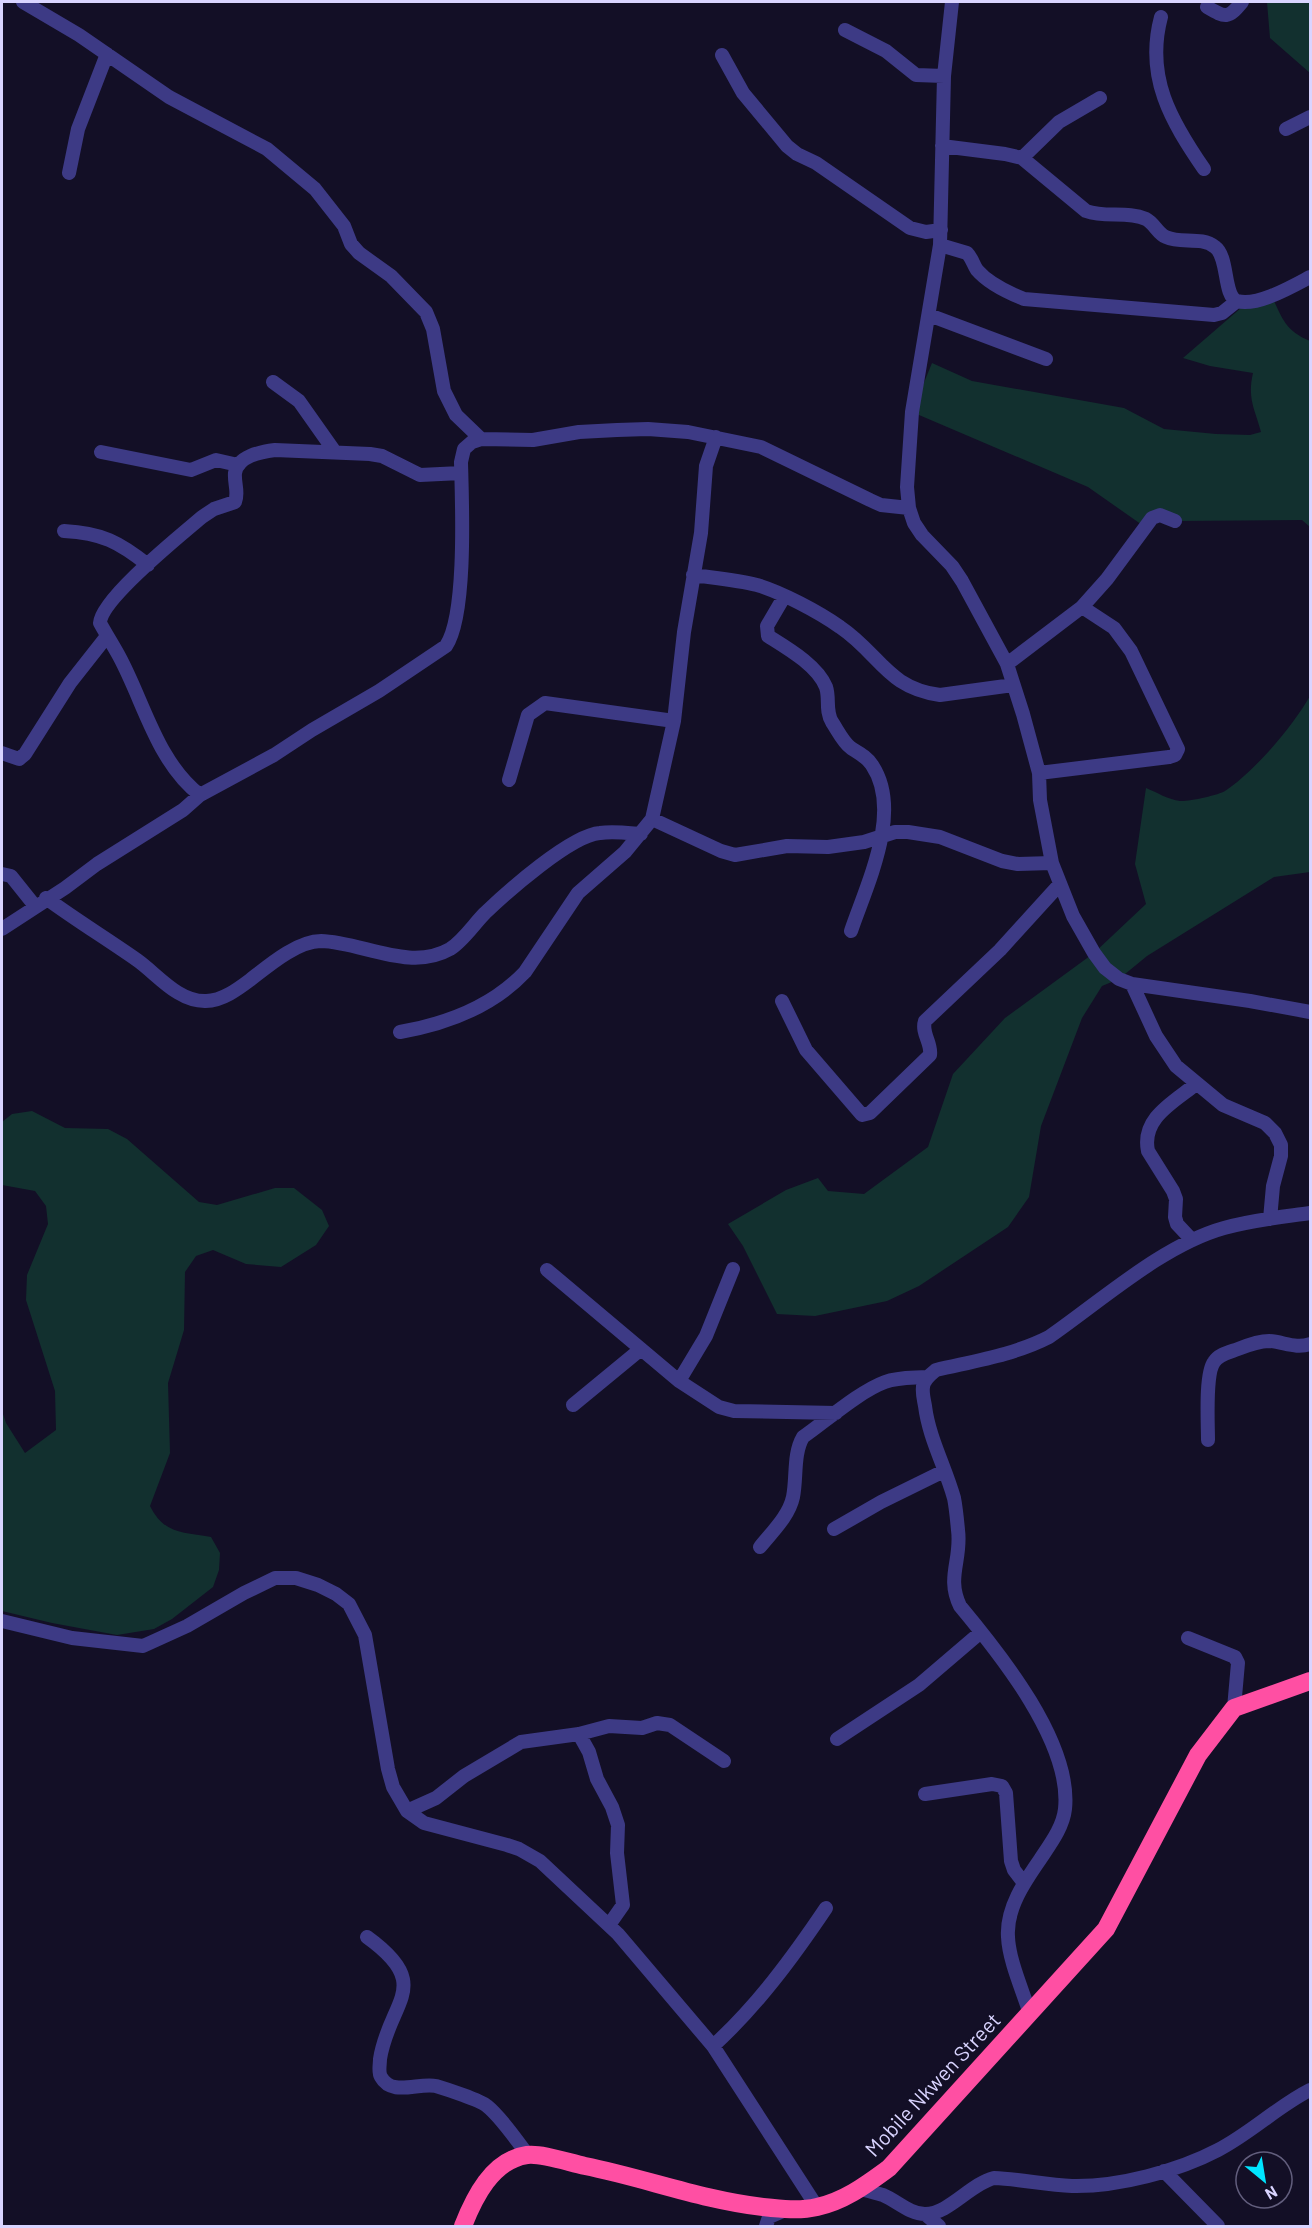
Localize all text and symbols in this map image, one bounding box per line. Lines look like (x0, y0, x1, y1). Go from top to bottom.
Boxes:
street label: Mobile Nkwen Street (859, 2007, 1005, 2161)
north arrow (1234, 2150, 1294, 2210)
text: N (1262, 2183, 1281, 2204)

